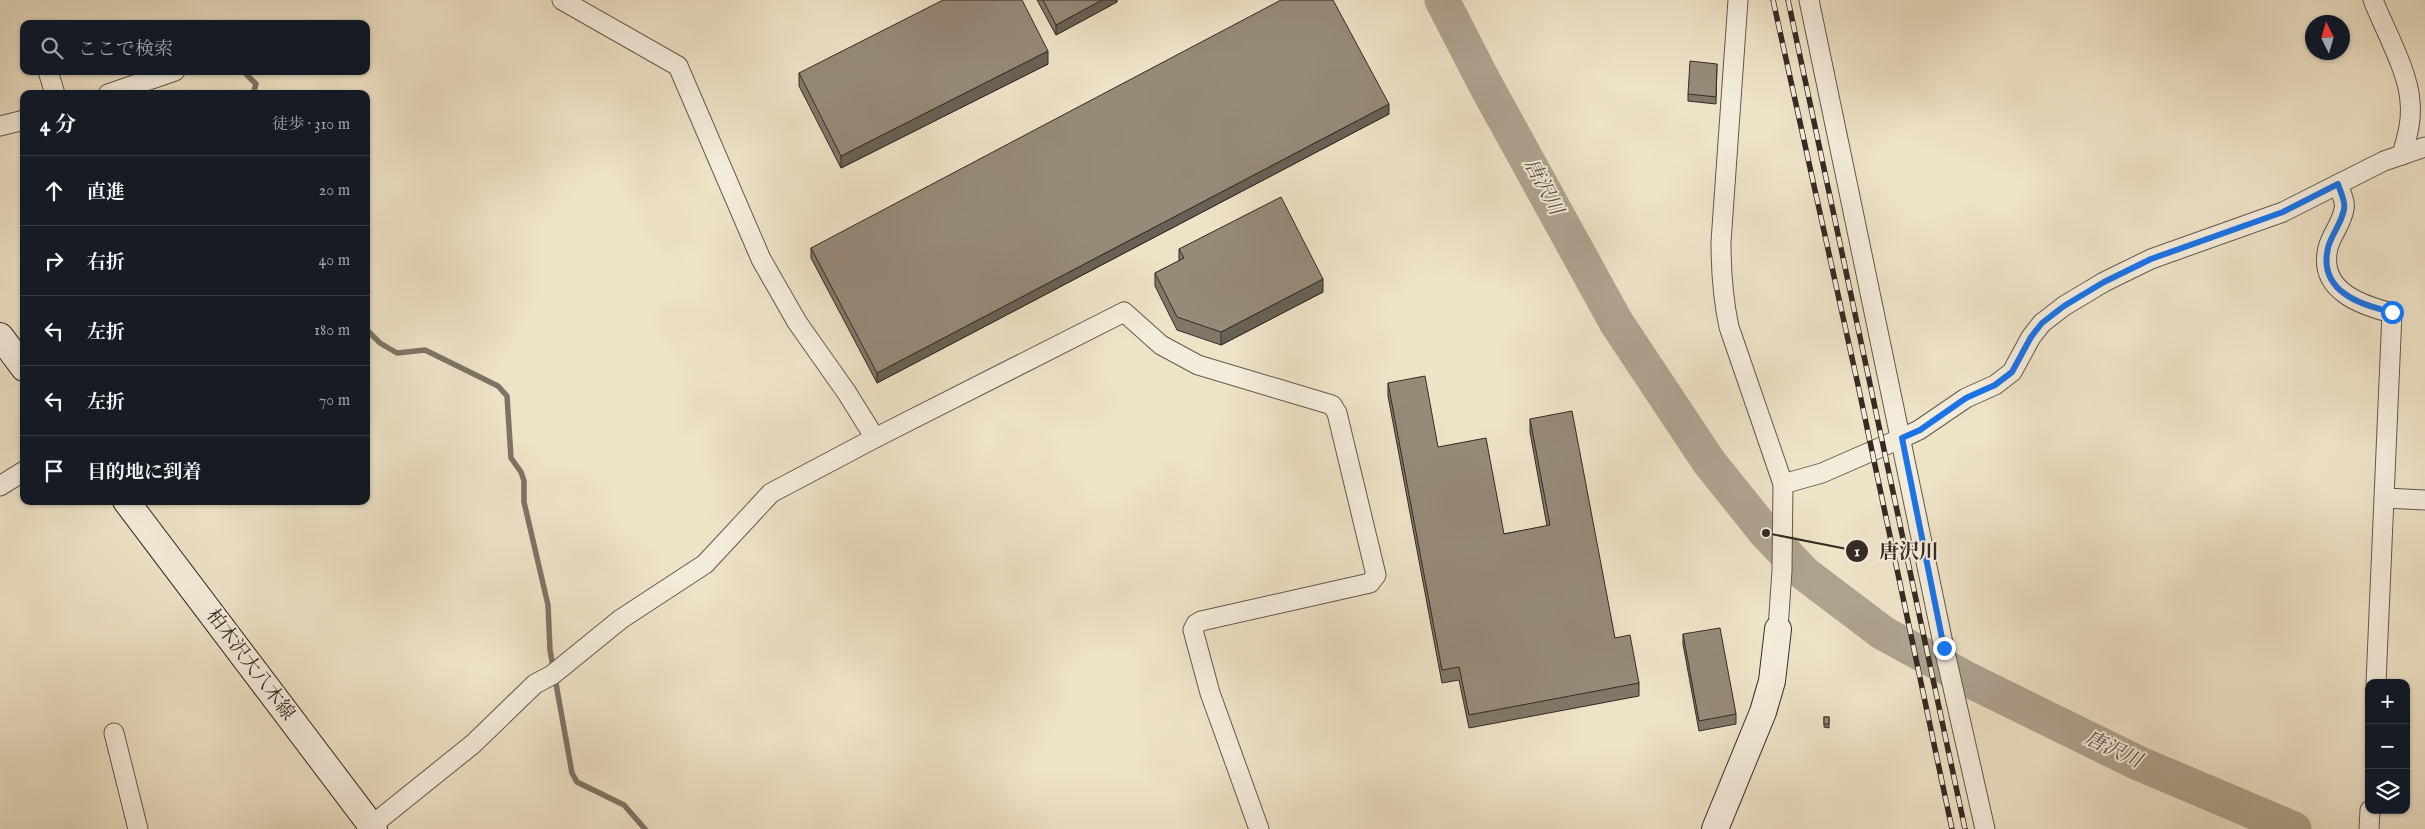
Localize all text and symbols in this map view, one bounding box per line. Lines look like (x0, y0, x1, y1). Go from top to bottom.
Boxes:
north arrow (2305, 15, 2350, 60)
search box (20, 20, 370, 75)
icon: search (38, 34, 66, 62)
text: ここで検索 (78, 38, 173, 62)
text: 4 分 (40, 112, 76, 139)
text: 徒歩 · 310 m (272, 115, 350, 135)
water label: 唐沢川 (1518, 155, 1569, 221)
icon: ahead (40, 177, 68, 205)
text: 直進 (87, 181, 125, 205)
text: 20 m (319, 181, 350, 201)
icon: right (40, 247, 68, 275)
text: 右折 (87, 251, 125, 275)
text: 40 m (318, 251, 350, 271)
route start (2381, 301, 2404, 324)
icon: left (40, 317, 68, 345)
text: 左折 (87, 321, 125, 345)
text: 180 m (314, 321, 350, 341)
icon: left (40, 387, 68, 415)
text: 左折 (87, 391, 125, 415)
text: 70 m (319, 391, 350, 411)
icon: arrive (40, 457, 68, 485)
text: 目的地に到着 (87, 461, 201, 485)
callout: 唐沢川 (1844, 533, 1949, 568)
text: 唐沢川 (1879, 540, 1939, 565)
text: 1 (1854, 542, 1860, 561)
street label: 柏木沢大八木線 (200, 605, 300, 725)
route end (1933, 637, 1956, 660)
map controls (2365, 679, 2410, 814)
button: + (2365, 679, 2410, 724)
button: − (2365, 724, 2410, 769)
water label: 唐沢川 (2081, 726, 2147, 775)
button: layers (2365, 769, 2410, 814)

